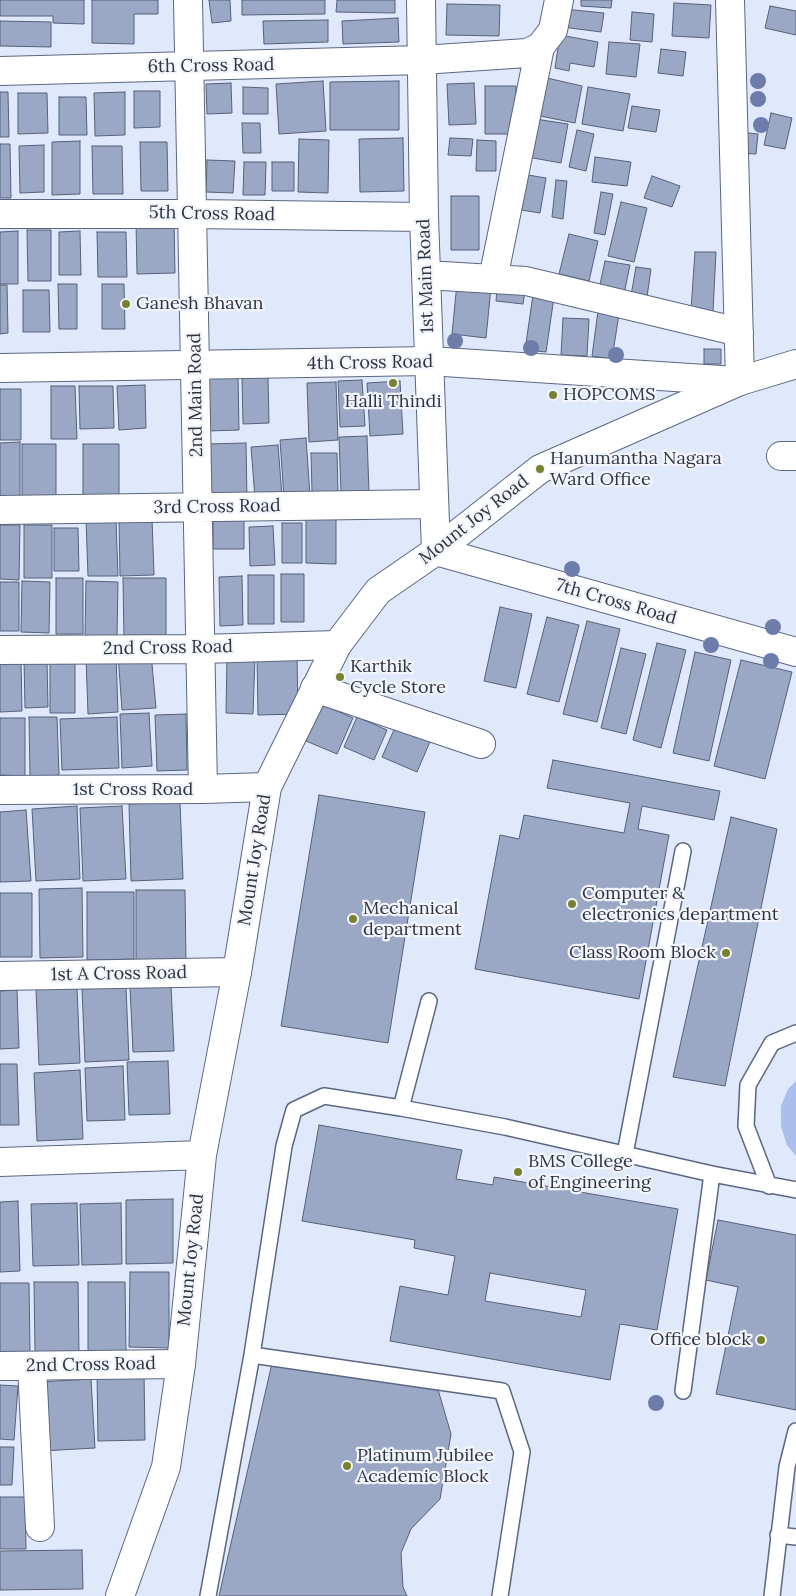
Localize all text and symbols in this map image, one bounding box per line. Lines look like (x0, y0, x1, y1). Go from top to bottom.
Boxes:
street label: 6th Cross Road (147, 54, 275, 78)
street label: 5th Cross Road (149, 202, 275, 226)
street label: 1st Main Road (413, 218, 439, 334)
place label: Ganesh Bhavan (136, 293, 264, 315)
marker: Ganesh Bhavan (120, 298, 132, 310)
street label: 2nd Main Road (184, 333, 208, 457)
street label: 4th Cross Road (307, 351, 433, 375)
marker: Halli Thindi (387, 377, 399, 389)
place label: HOPCOMS (563, 384, 655, 406)
marker: HOPCOMS (547, 389, 559, 401)
place label: Halli Thindi (345, 391, 441, 413)
place label: Hanumantha Nagara Ward Office (550, 448, 722, 490)
marker: Hanumantha Nagara Ward Office (534, 463, 546, 475)
street label: Mount Joy Road (415, 471, 533, 569)
street label: 3rd Cross Road (153, 495, 281, 519)
street label: 7th Cross Road (553, 574, 679, 630)
street label: 2nd Cross Road (103, 636, 233, 660)
place label: Karthik Cycle Store (350, 656, 446, 699)
marker: Karthik Cycle Store (334, 671, 346, 683)
street label: 1st Cross Road (73, 779, 193, 801)
street label: Mount Joy Road (234, 793, 276, 927)
place label: Computer & electronics department (582, 883, 779, 926)
place label: Mechanical department (363, 898, 462, 941)
marker: Computer & electronics department (566, 898, 578, 910)
marker: Mechanical department (347, 913, 359, 925)
place label: Class Room Block (569, 942, 716, 964)
marker: Class Room Block (720, 947, 732, 959)
street label: 1st A Cross Road (51, 962, 187, 986)
place label: BMS College of Engineering (528, 1151, 651, 1194)
marker: BMS College of Engineering (512, 1166, 524, 1178)
street label: Mount Joy Road (173, 1193, 209, 1327)
place label: Office block (650, 1329, 751, 1351)
marker: Office block (755, 1334, 767, 1346)
street label: 2nd Cross Road (26, 1353, 156, 1377)
place label: Platinum Jubilee Academic Block (357, 1445, 494, 1488)
marker: Platinum Jubilee Academic Block (341, 1460, 353, 1472)

